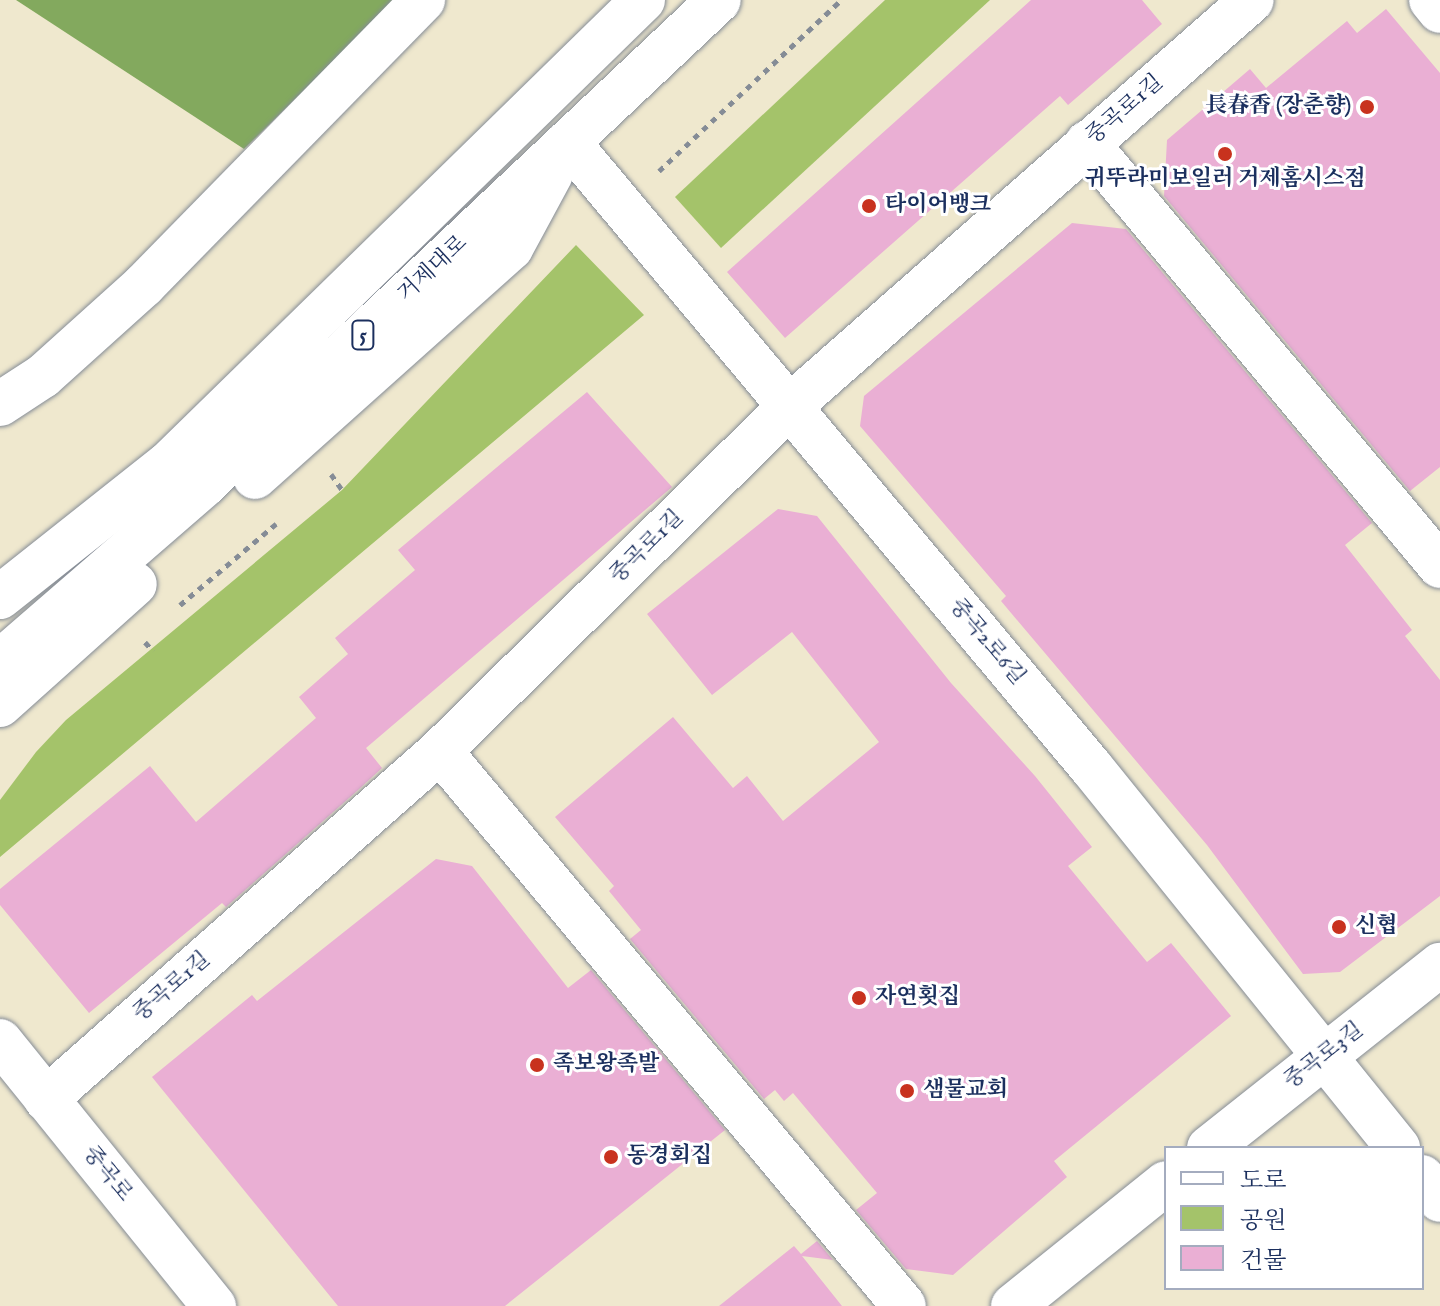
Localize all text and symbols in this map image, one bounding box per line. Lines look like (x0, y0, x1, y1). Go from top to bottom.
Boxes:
street label: 중곡로1길 (1081, 69, 1169, 151)
place label: 長春香 (장춘향) (1205, 94, 1351, 120)
marker: 長春香 (장춘향) (1358, 98, 1376, 116)
marker: 귀뚜라미보일러 거제홈시스점 (1216, 145, 1234, 163)
place label: 귀뚜라미보일러 거제홈시스점 (1084, 167, 1366, 193)
place label: 타이어뱅크 (885, 193, 991, 219)
marker: 타이어뱅크 (860, 197, 878, 215)
street label: 거제대로 (393, 230, 473, 308)
road number: 5 (351, 319, 375, 351)
street label: 중곡로1길 (605, 505, 689, 589)
street label: 중곡2로6길 (943, 593, 1031, 691)
place label: 신협 (1355, 914, 1398, 940)
marker: 신협 (1330, 918, 1348, 936)
street label: 중곡로1길 (128, 946, 216, 1028)
place label: 자연횟집 (875, 985, 960, 1011)
marker: 자연횟집 (850, 989, 868, 1007)
street label: 중곡로3길 (1279, 1017, 1369, 1095)
place label: 족보왕족발 (553, 1052, 659, 1078)
marker: 족보왕족발 (528, 1056, 546, 1074)
place label: 샘물교회 (923, 1078, 1008, 1104)
marker: 샘물교회 (898, 1082, 916, 1100)
street label: 중곡로 (77, 1141, 137, 1207)
place label: 동경회집 (627, 1144, 712, 1170)
legend (1164, 1146, 1424, 1290)
marker: 동경회집 (602, 1148, 620, 1166)
text: 도로 (1240, 1166, 1286, 1197)
text: 공원 (1240, 1206, 1286, 1237)
text: 건물 (1240, 1246, 1286, 1277)

